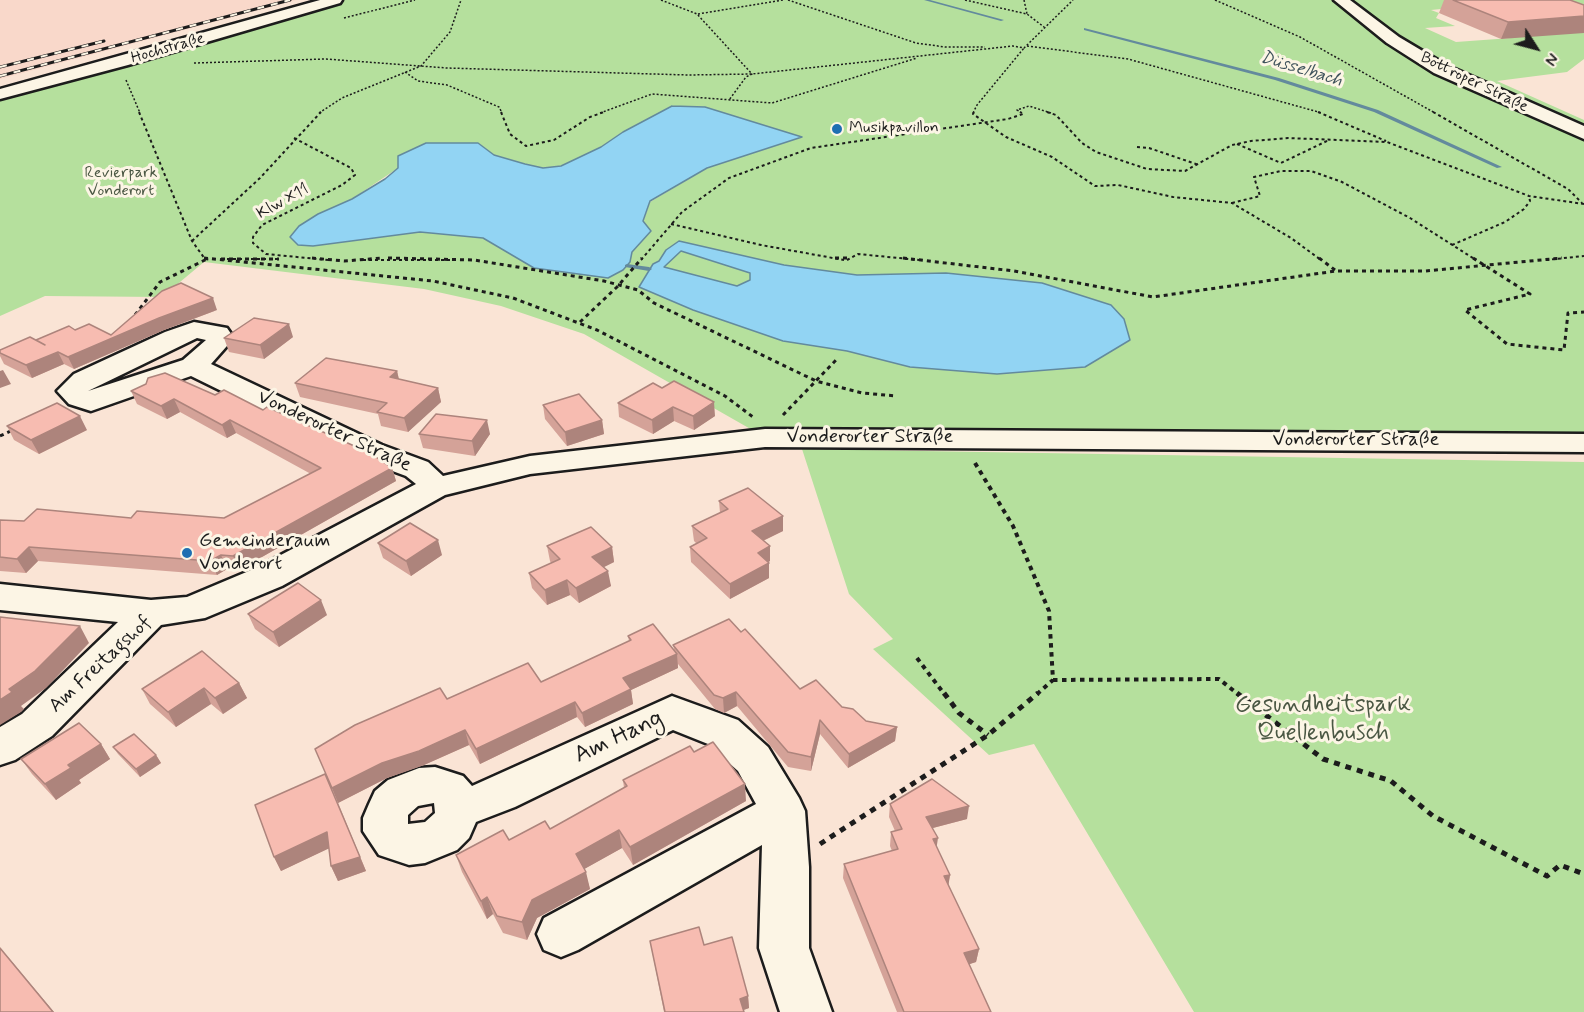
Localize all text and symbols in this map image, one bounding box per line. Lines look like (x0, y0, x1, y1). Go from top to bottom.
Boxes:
north arrow (1506, 18, 1566, 78)
street label: Hochstraße (129, 29, 207, 69)
water label: Düsselbach (1257, 47, 1345, 93)
text: N (1539, 48, 1563, 69)
street label: Bottroper Straße (1417, 49, 1531, 117)
place label: Musikpavillon (849, 119, 939, 139)
marker: Musikpavillon (830, 122, 844, 136)
park label: Revierpark Vonderort (85, 164, 157, 202)
street label: Klw X11 (254, 180, 312, 224)
street label: Vonderorter Straße (253, 386, 415, 478)
street label: Vonderorter Straße (787, 426, 953, 450)
street label: Vonderorter Straße (1273, 429, 1439, 453)
place label: Gemeinderaum Vonderort (199, 530, 330, 577)
marker: Gemeinderaum Vonderort (180, 546, 194, 560)
street label: Am Freitagshof (45, 611, 157, 719)
park label: Gesundheitspark Quellenbusch (1235, 692, 1411, 748)
street label: Am Hang (570, 705, 668, 771)

